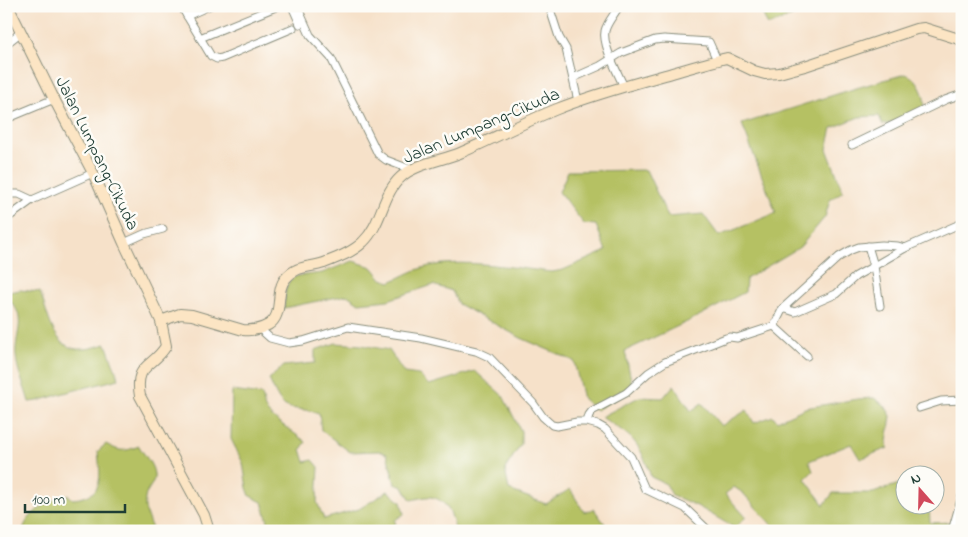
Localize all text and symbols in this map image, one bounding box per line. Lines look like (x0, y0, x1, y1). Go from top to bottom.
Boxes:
street label: Jalan Lumpang–Cikuda (47, 73, 145, 236)
street label: Jalan Lumpang–Cikuda (399, 82, 565, 173)
north arrow (896, 464, 946, 514)
text: N (908, 468, 924, 491)
scale bar (25, 482, 125, 514)
text: 100 m (32, 489, 65, 511)

